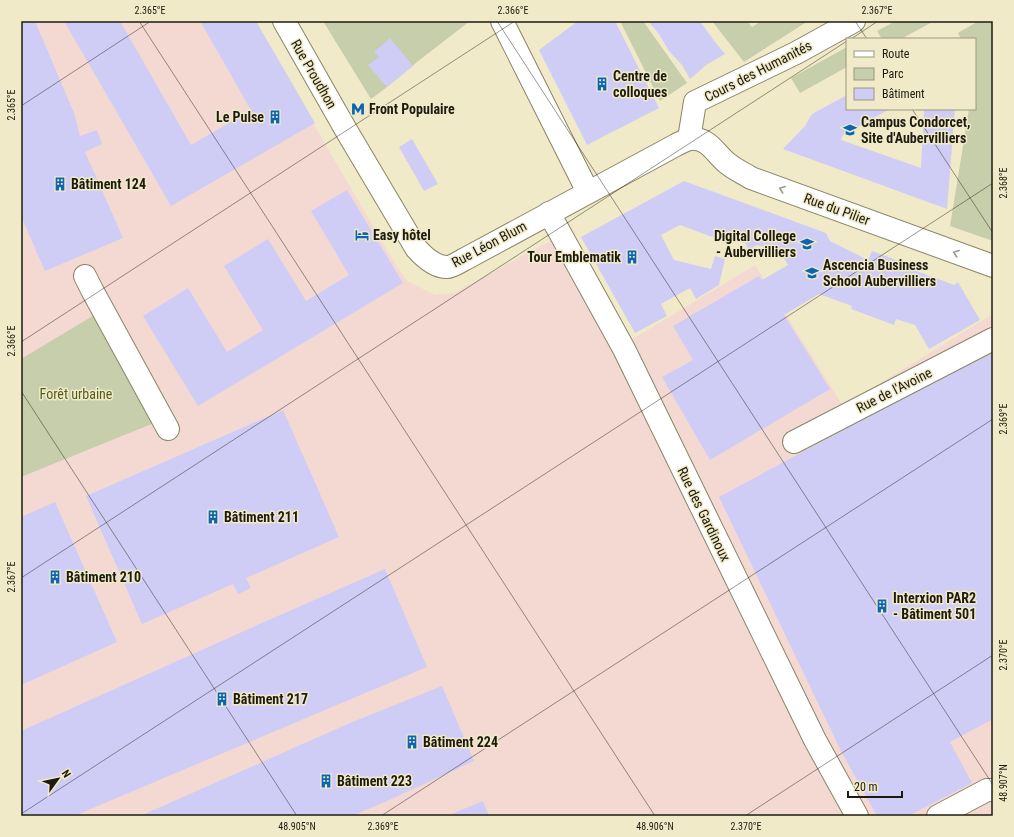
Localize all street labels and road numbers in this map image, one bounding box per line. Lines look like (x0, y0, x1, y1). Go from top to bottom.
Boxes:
street label: Rue Proudhon (288, 37, 340, 111)
street label: Cours des Humanités (702, 37, 814, 105)
street label: Rue du Pilier (802, 190, 872, 228)
street label: Rue Léon Blum (449, 218, 529, 270)
street label: Rue de l'Avoine (854, 364, 935, 416)
street label: Rue des Gardinoux (674, 464, 734, 564)

